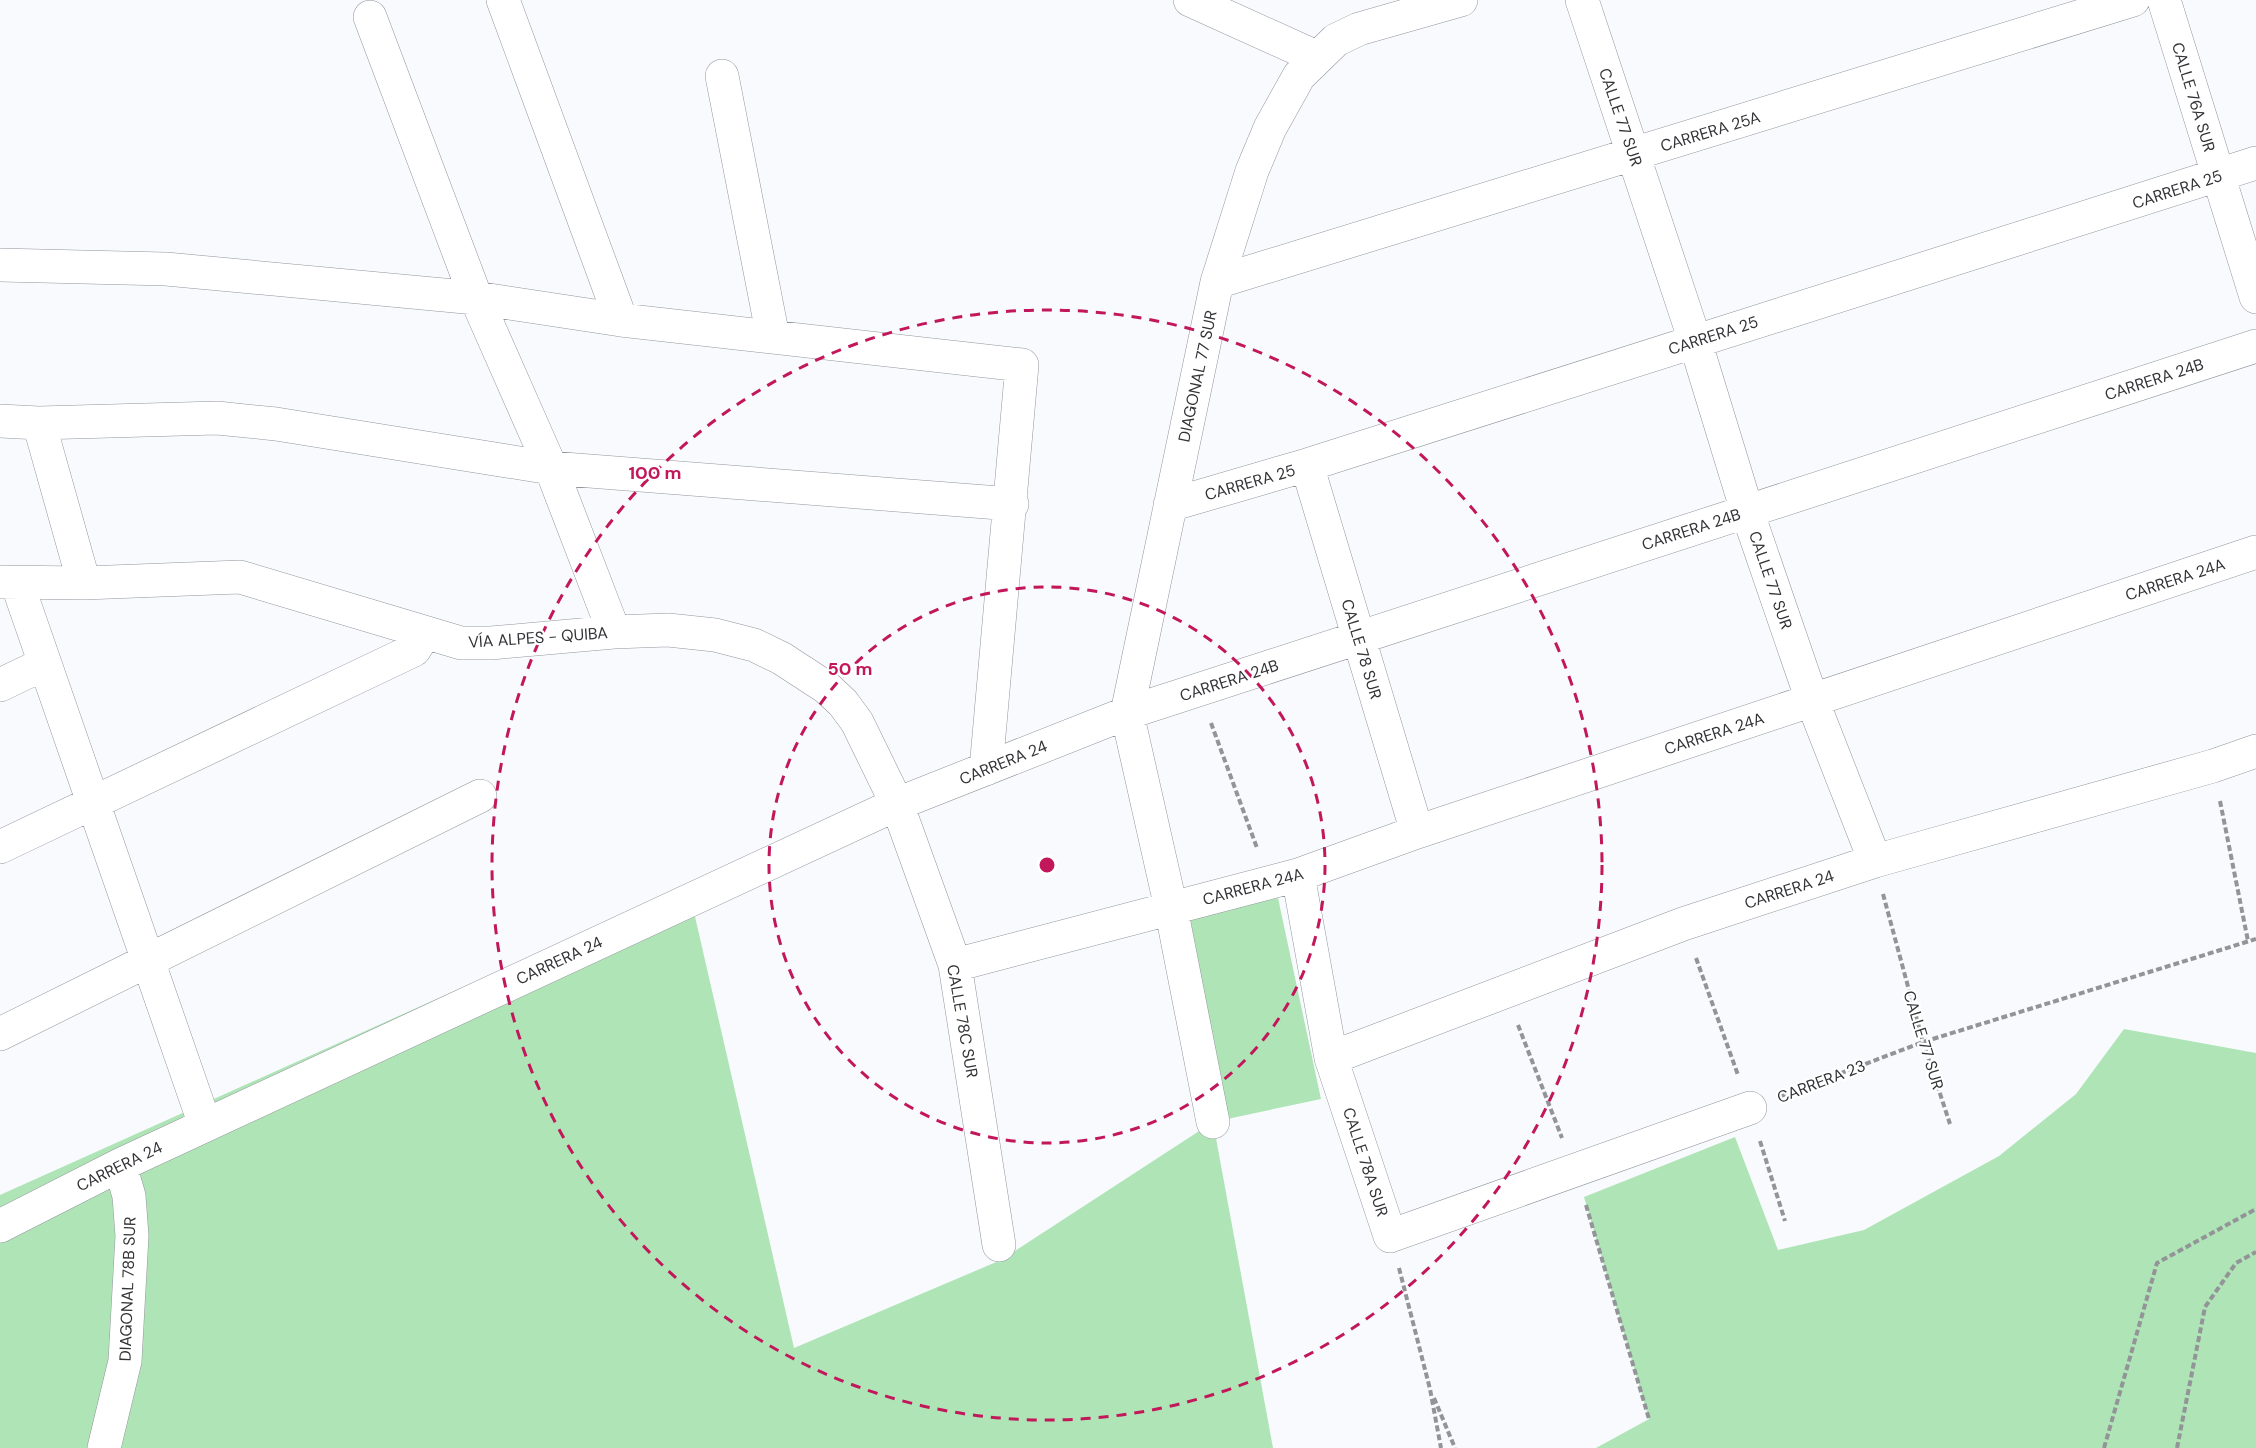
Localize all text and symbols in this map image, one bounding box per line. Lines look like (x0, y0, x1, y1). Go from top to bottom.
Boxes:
street label: CALLE 76A SUR (2167, 40, 2220, 155)
street label: CALLE 77 SUR (1594, 65, 1647, 169)
street label: CARRERA 25A (1658, 106, 1763, 157)
street label: CARRERA 25 (2130, 165, 2225, 214)
street label: DIAGONAL 77 SUR (1173, 308, 1222, 444)
street label: CARRERA 25 (1666, 311, 1761, 360)
street label: CARRERA 24B (2102, 354, 2206, 405)
street label: CARRERA 25 (1202, 460, 1298, 505)
text: 100 m (628, 461, 682, 485)
street label: CARRERA 24B (1639, 504, 1743, 555)
street label: CALLE 77 SUR (1744, 528, 1797, 632)
street label: CARRERA 24A (2123, 553, 2228, 605)
street label: CALLE 78 SUR (1336, 597, 1387, 702)
street label: VÍA ALPES - QUIBA (468, 622, 609, 653)
street label: CARRERA 24B (1177, 655, 1281, 706)
text: 50 m (827, 657, 873, 681)
street label: CARRERA 24A (1662, 707, 1767, 759)
street label: CARRERA 24 (956, 735, 1050, 790)
centre of rings (1037, 855, 1057, 875)
street label: CARRERA 24A (1200, 863, 1306, 910)
street label: CARRERA 24 (1742, 865, 1837, 914)
street label: CARRERA 24 (513, 931, 606, 990)
street label: CALLE 78C SUR (942, 963, 983, 1080)
street label: CALLE 77 SUR (1898, 988, 1949, 1092)
street label: CARRERA 23 (1774, 1055, 1868, 1108)
street label: CALLE 78A SUR (1338, 1105, 1393, 1219)
street label: CARRERA 24 (73, 1137, 166, 1196)
street label: DIAGONAL 78B SUR (114, 1216, 141, 1362)

